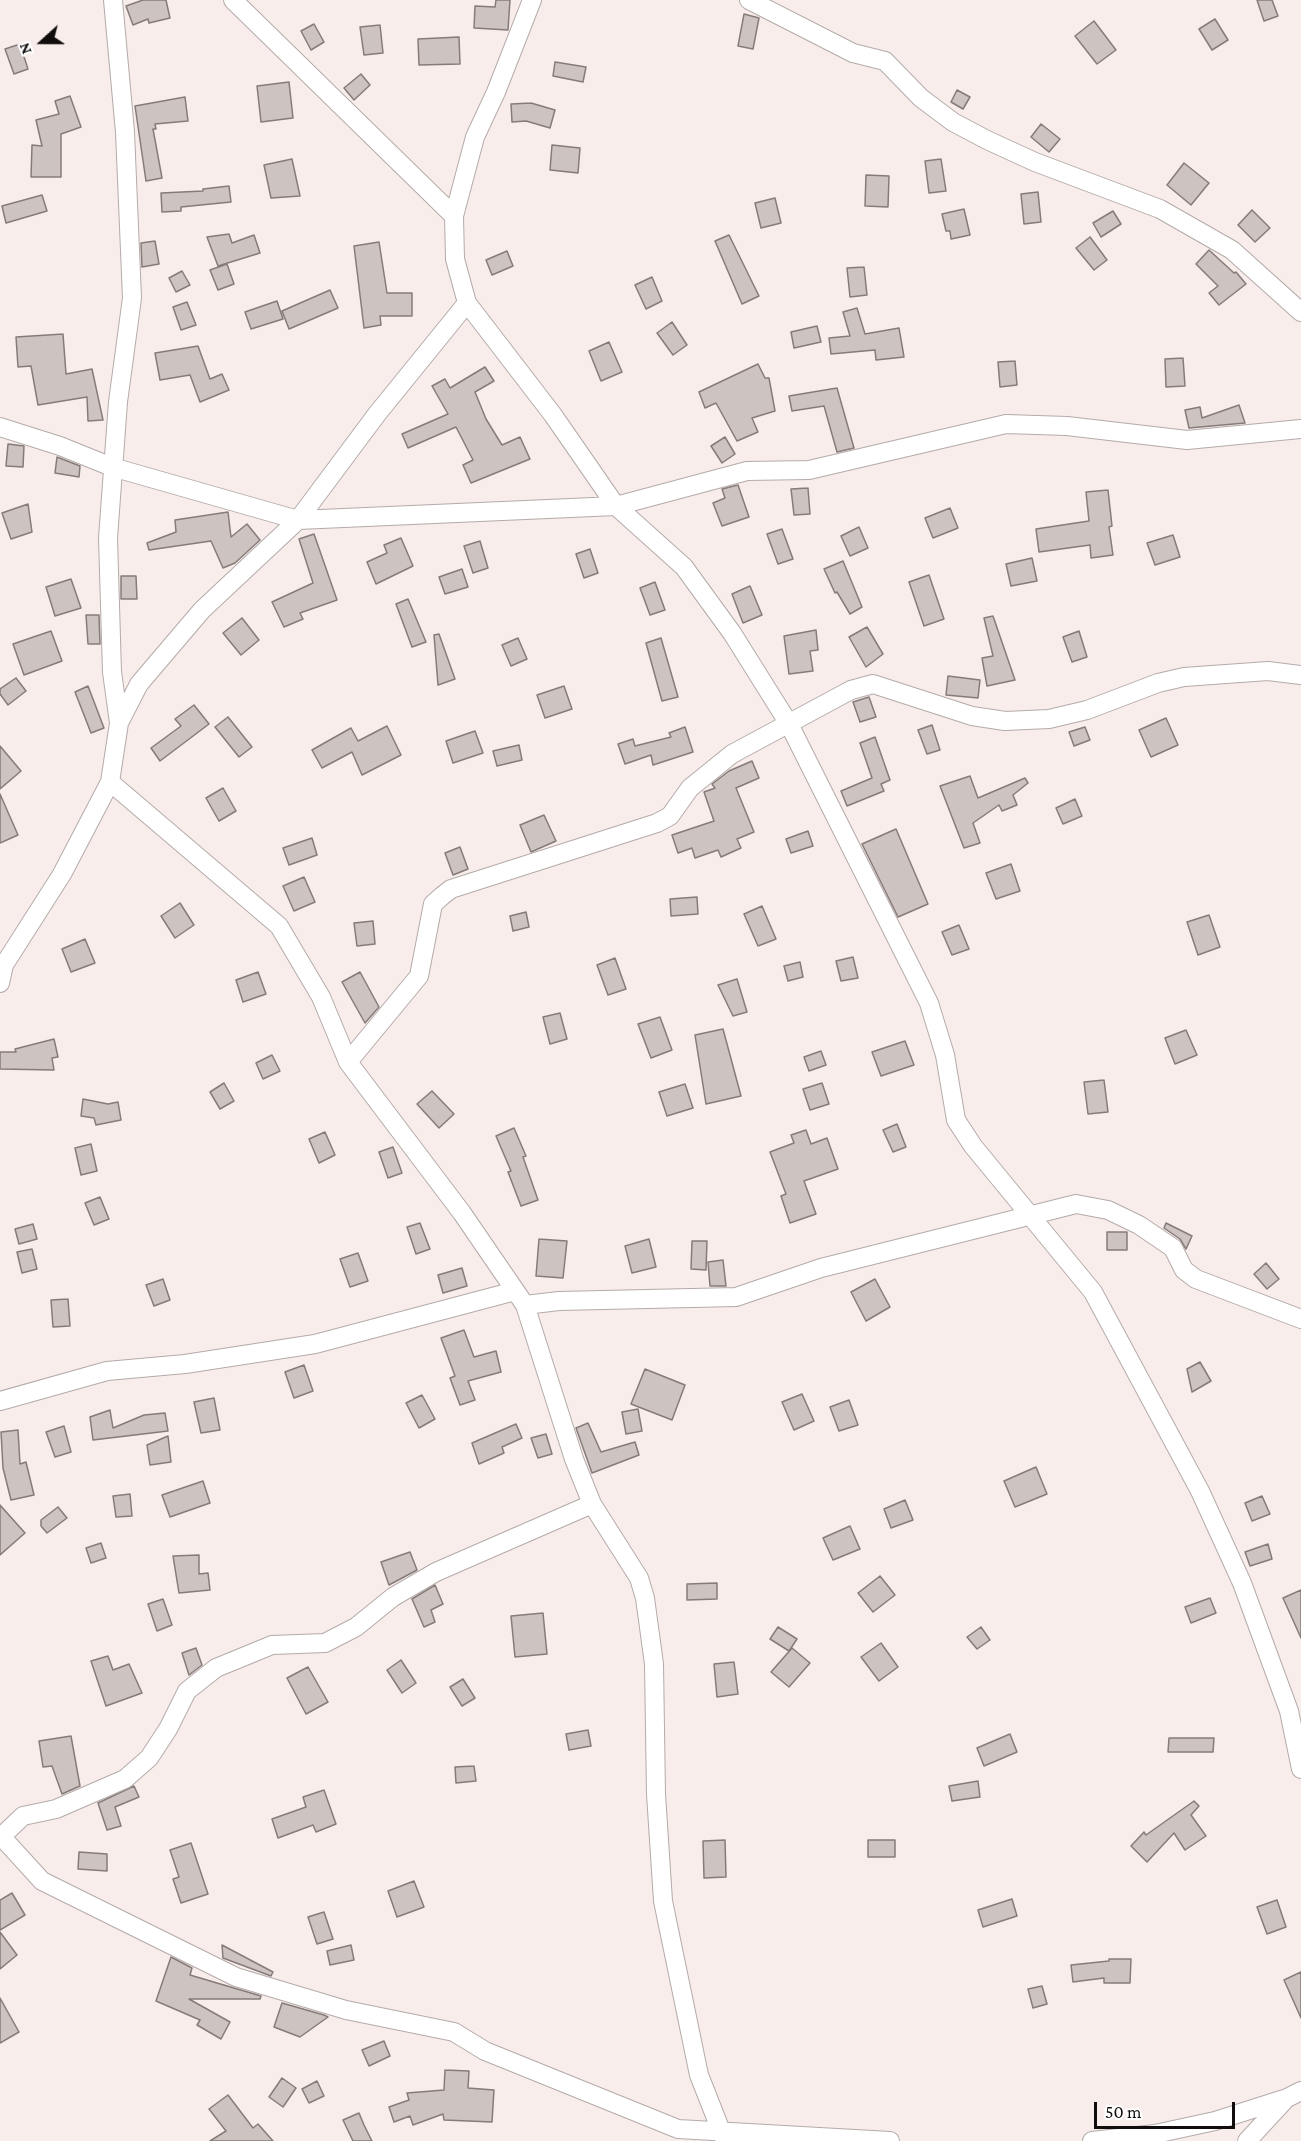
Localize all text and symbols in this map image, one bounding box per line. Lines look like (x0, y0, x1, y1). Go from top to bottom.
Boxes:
north arrow (12, 12, 72, 72)
text: N (15, 40, 35, 57)
scale bar (1097, 2090, 1238, 2128)
text: 50 m (1105, 2102, 1142, 2122)

